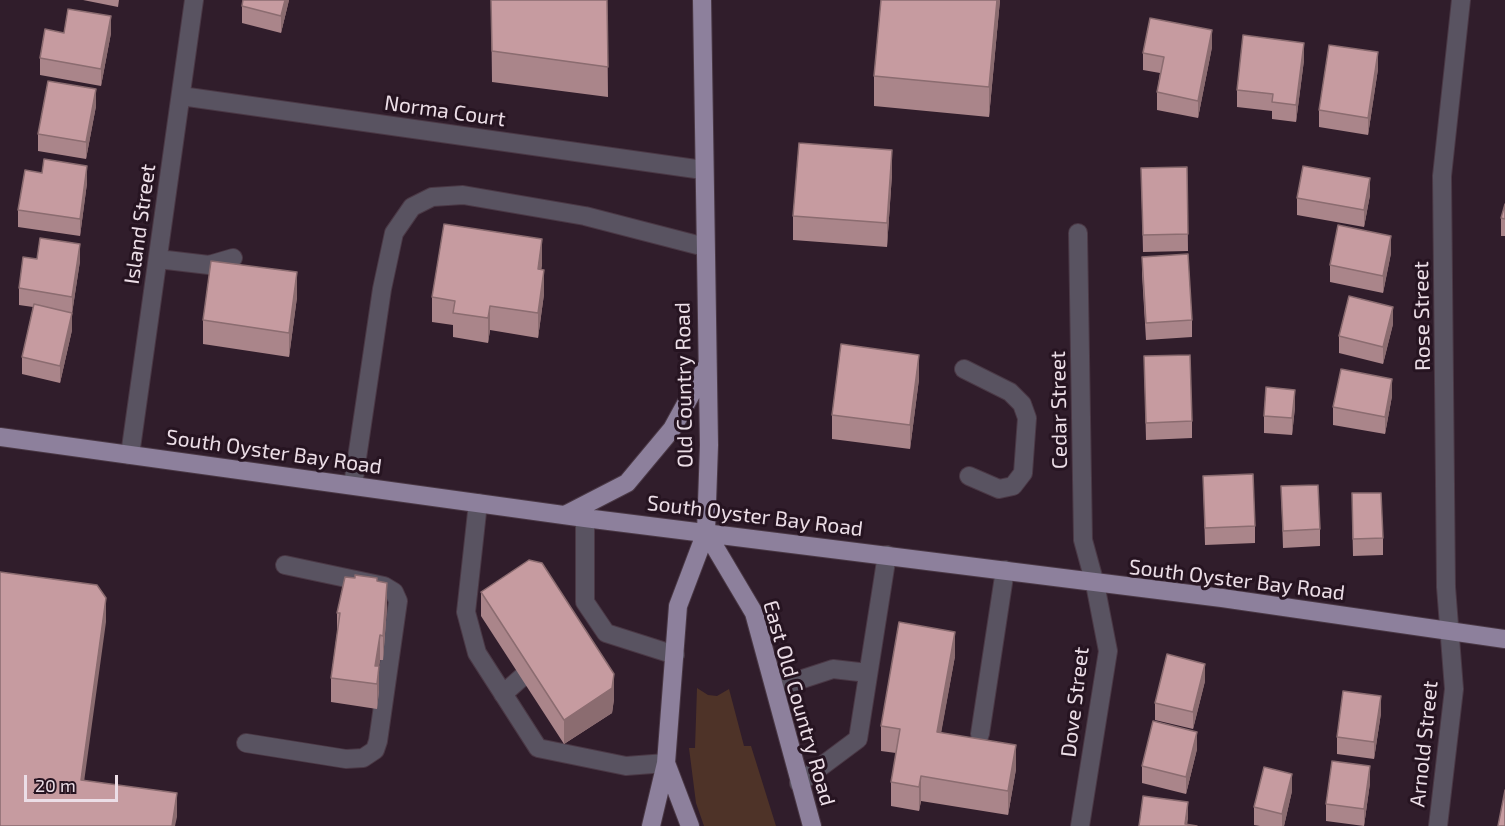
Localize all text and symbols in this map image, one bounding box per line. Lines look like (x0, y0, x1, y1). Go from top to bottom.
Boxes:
street label: Norma Court (383, 90, 507, 132)
street label: Island Street (119, 162, 161, 286)
street label: Rose Street (1408, 261, 1436, 371)
street label: Old Country Road (670, 302, 698, 468)
street label: Cedar Street (1045, 351, 1073, 469)
street label: South Oyster Bay Road (165, 424, 383, 480)
street label: South Oyster Bay Road (646, 490, 864, 542)
street label: South Oyster Bay Road (1128, 554, 1346, 606)
street label: East Old Country Road (758, 598, 840, 808)
street label: Dove Street (1056, 645, 1094, 759)
street label: Arnold Street (1405, 680, 1443, 808)
scale bar (27, 763, 122, 801)
text: 20 m (35, 774, 76, 796)

